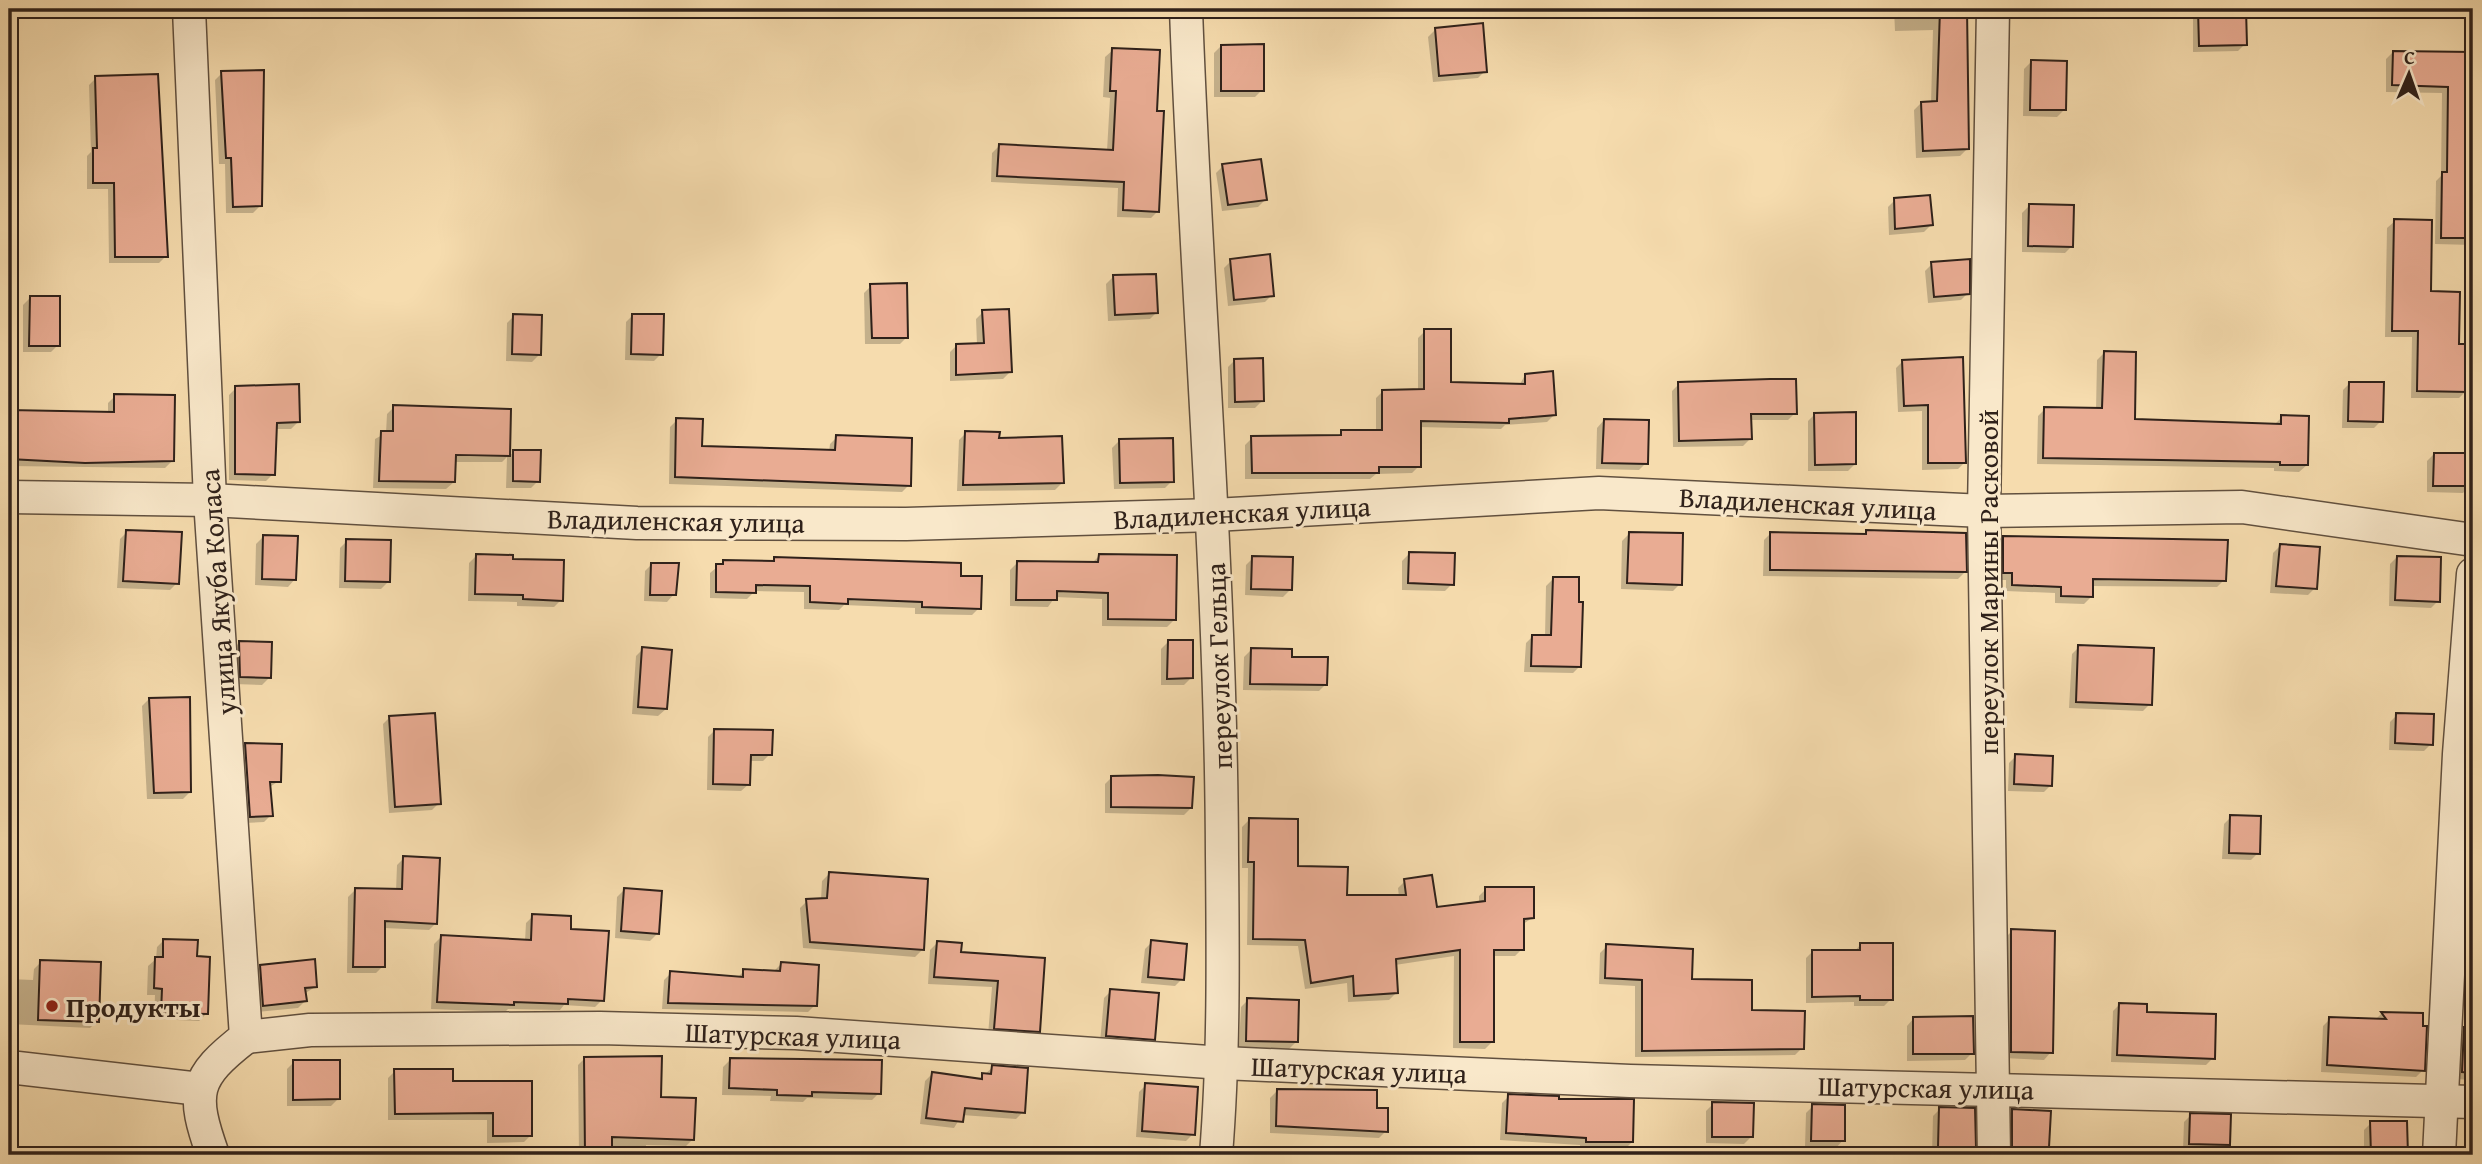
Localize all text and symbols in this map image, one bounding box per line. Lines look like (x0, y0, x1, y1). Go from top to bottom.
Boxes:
north arrow (2374, 38, 2444, 108)
text: С (2404, 43, 2416, 71)
street label: переулок Марины Расковой (1967, 409, 2008, 755)
street label: улица Якуба Коласа (188, 467, 246, 718)
street label: Владиленская улица (1678, 476, 1938, 530)
street label: Владиленская улица (1112, 485, 1372, 539)
street label: Владиленская улица (547, 497, 806, 543)
street label: переулок Гельца (1194, 561, 1242, 770)
place label: Продукты (66, 986, 201, 1027)
marker: Продукты (44, 998, 60, 1014)
street label: Шатурская улица (684, 1011, 902, 1059)
street label: Шатурская улица (1250, 1045, 1468, 1093)
street label: Шатурская улица (1818, 1065, 2035, 1109)

